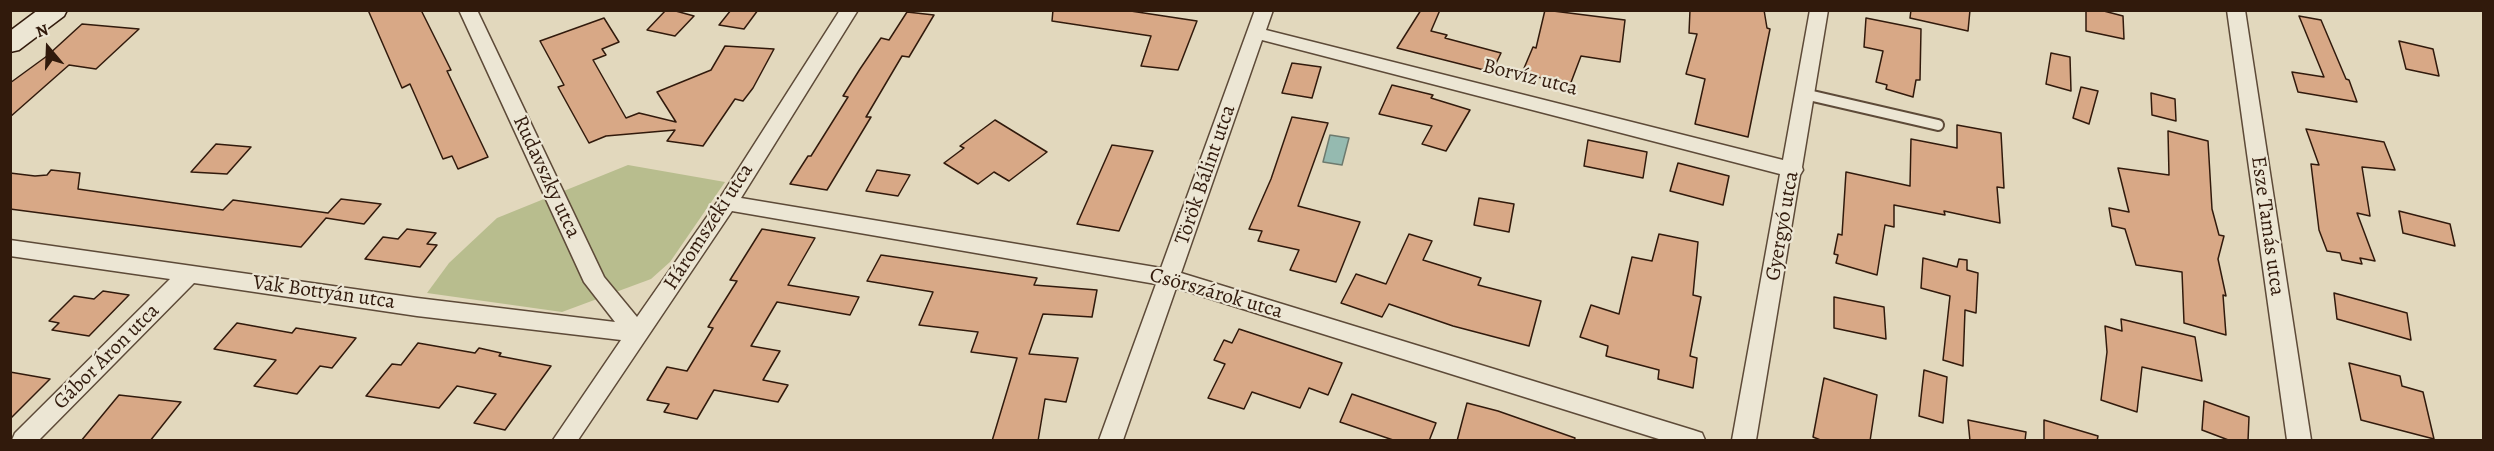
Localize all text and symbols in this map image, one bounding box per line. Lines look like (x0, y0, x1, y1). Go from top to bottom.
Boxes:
north arrow (18, 18, 78, 78)
text: N (33, 19, 51, 43)
street label: Borvíz utca (1480, 54, 1580, 102)
street label: Török Bálint utca (1170, 102, 1242, 248)
street label: Rudavszky utca (507, 112, 585, 242)
street label: Esze Tamás utca (2245, 154, 2289, 298)
street label: Háromszéki utca (659, 159, 759, 295)
street label: Gyergyó utca (1761, 169, 1805, 283)
street label: Csörszárok utca (1146, 263, 1286, 325)
street label: Vak Bottyán utca (251, 271, 397, 315)
street label: Gábor Áron utca (49, 299, 165, 415)

